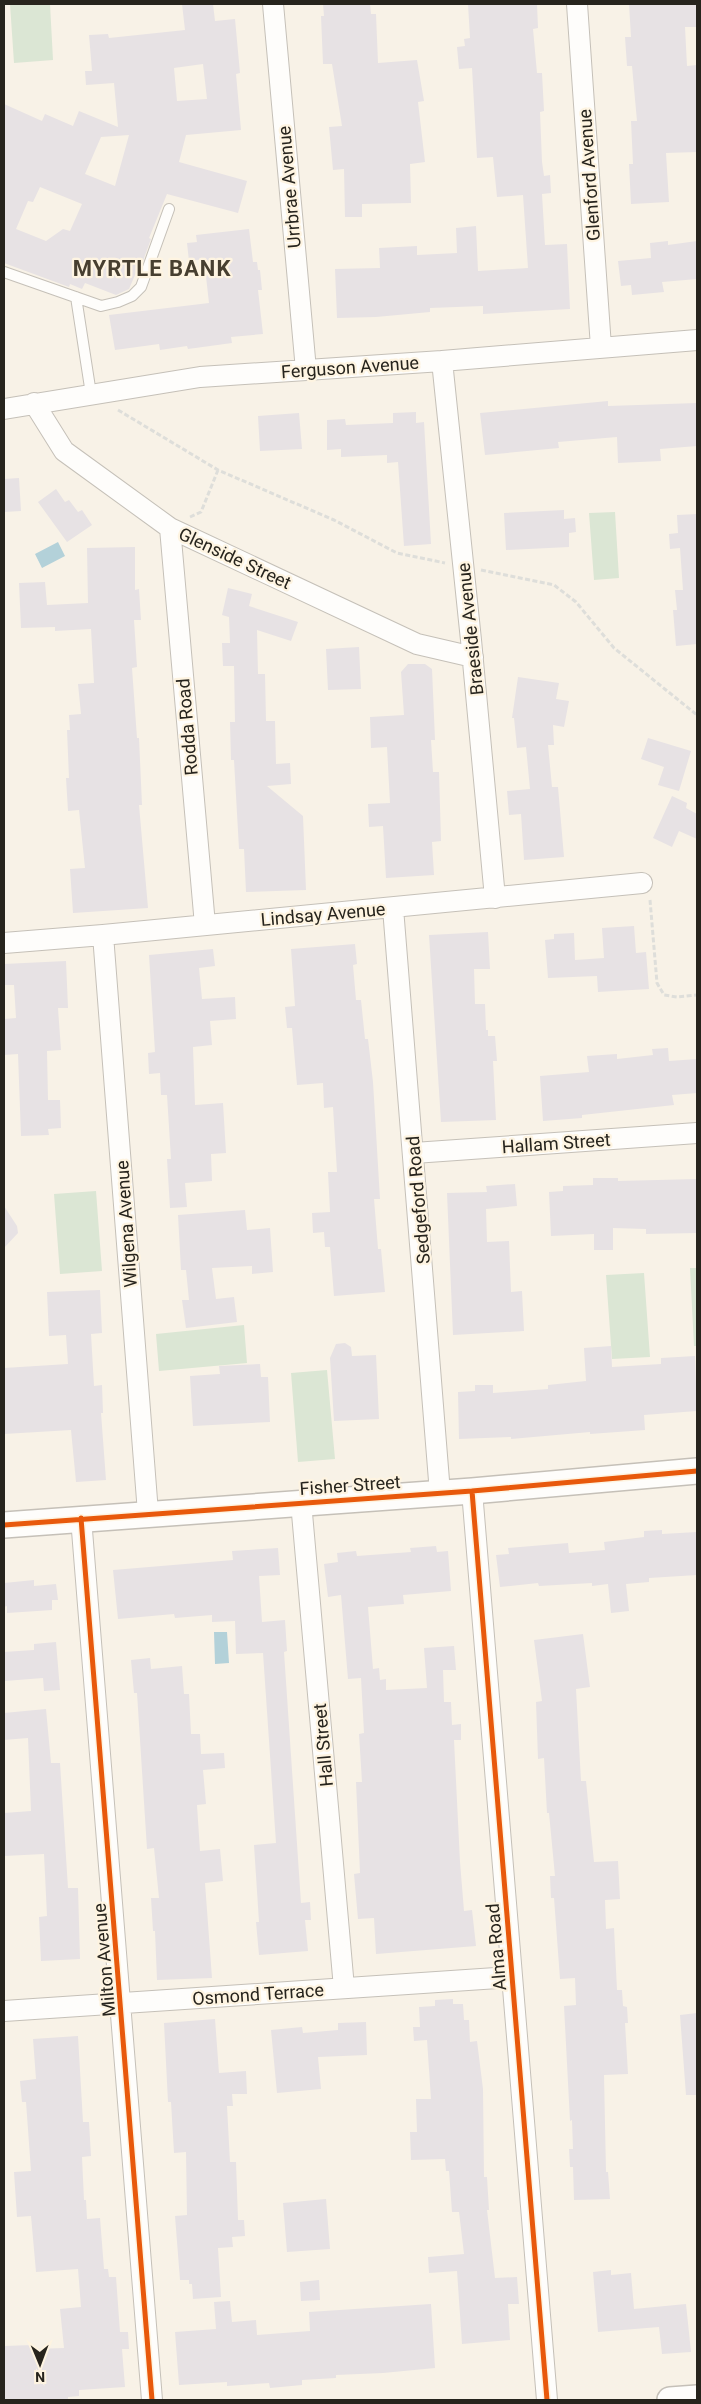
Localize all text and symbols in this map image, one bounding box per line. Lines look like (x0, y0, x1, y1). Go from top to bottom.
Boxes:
street label: Glenford Avenue (574, 108, 604, 242)
street label: Urrbrae Avenue (273, 125, 305, 249)
district label: MYRTLE BANK (73, 256, 231, 281)
street label: Ferguson Avenue (280, 352, 420, 382)
street label: Glenside Street (176, 523, 295, 593)
street label: Braeside Avenue (453, 562, 487, 696)
street label: Rodda Road (172, 678, 202, 776)
street label: Lindsay Avenue (260, 898, 386, 930)
street label: Hallam Street (501, 1129, 611, 1157)
street label: Sedgeford Road (402, 1135, 434, 1265)
street label: Wilgena Avenue (111, 1160, 141, 1288)
street label: Fisher Street (299, 1471, 401, 1499)
street label: Hall Street (309, 1702, 337, 1787)
street label: Milton Avenue (89, 1902, 119, 2018)
street label: Alma Road (482, 1903, 510, 1991)
street label: Osmond Terrace (191, 1979, 325, 2009)
north arrow (15, 2339, 65, 2389)
text: N (35, 2369, 45, 2385)

